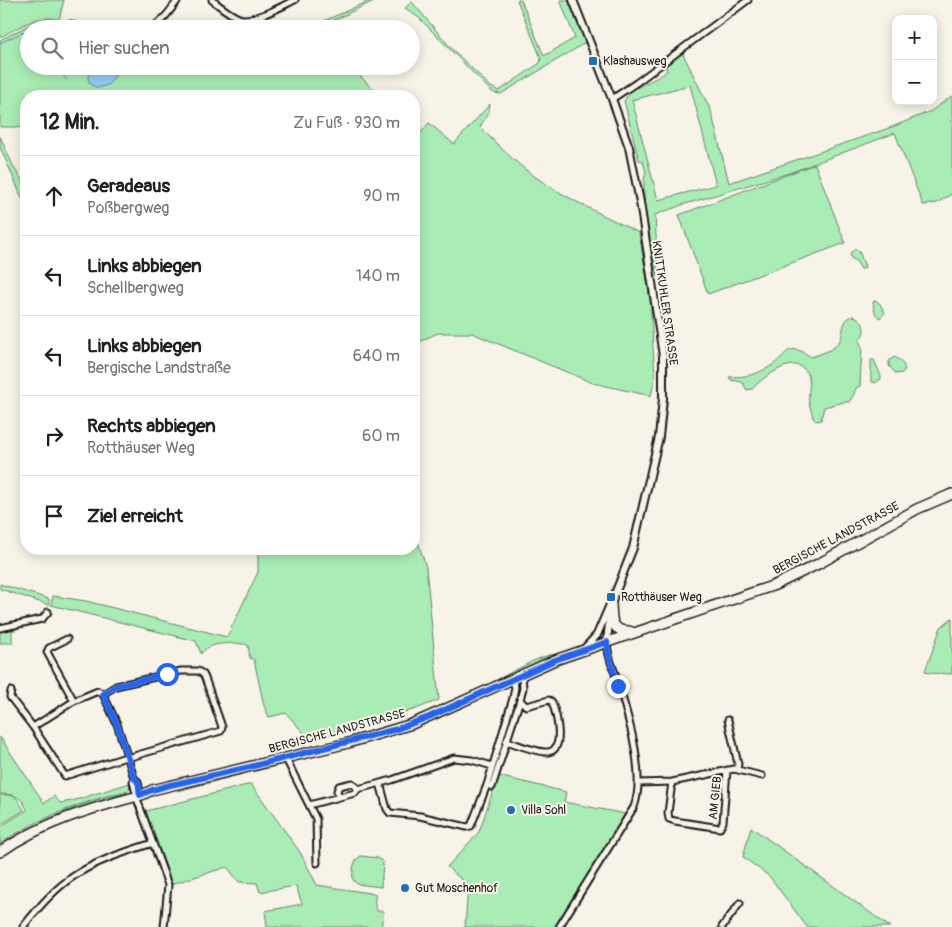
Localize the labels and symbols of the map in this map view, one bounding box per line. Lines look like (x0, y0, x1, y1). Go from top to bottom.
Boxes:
place label: Klashausweg (603, 54, 666, 69)
marker: Klashausweg (587, 55, 599, 67)
street label: KNITTKUHLER STRASSE (648, 240, 681, 367)
street label: BERGISCHE LANDSTRASSE (770, 499, 902, 578)
place label: Rotthäuser Weg (621, 590, 702, 605)
marker: Rotthäuser Weg (605, 591, 617, 603)
route start (156, 663, 179, 686)
route end (607, 675, 630, 698)
street label: BERGISCHE LANDSTRASSE (267, 706, 407, 757)
street label: AM GIEB (706, 775, 725, 820)
place label: Villa Sohl (521, 803, 566, 818)
marker: Villa Sohl (505, 804, 517, 816)
place label: Gut Moschenhof (415, 881, 498, 896)
marker: Gut Moschenhof (399, 882, 411, 894)

